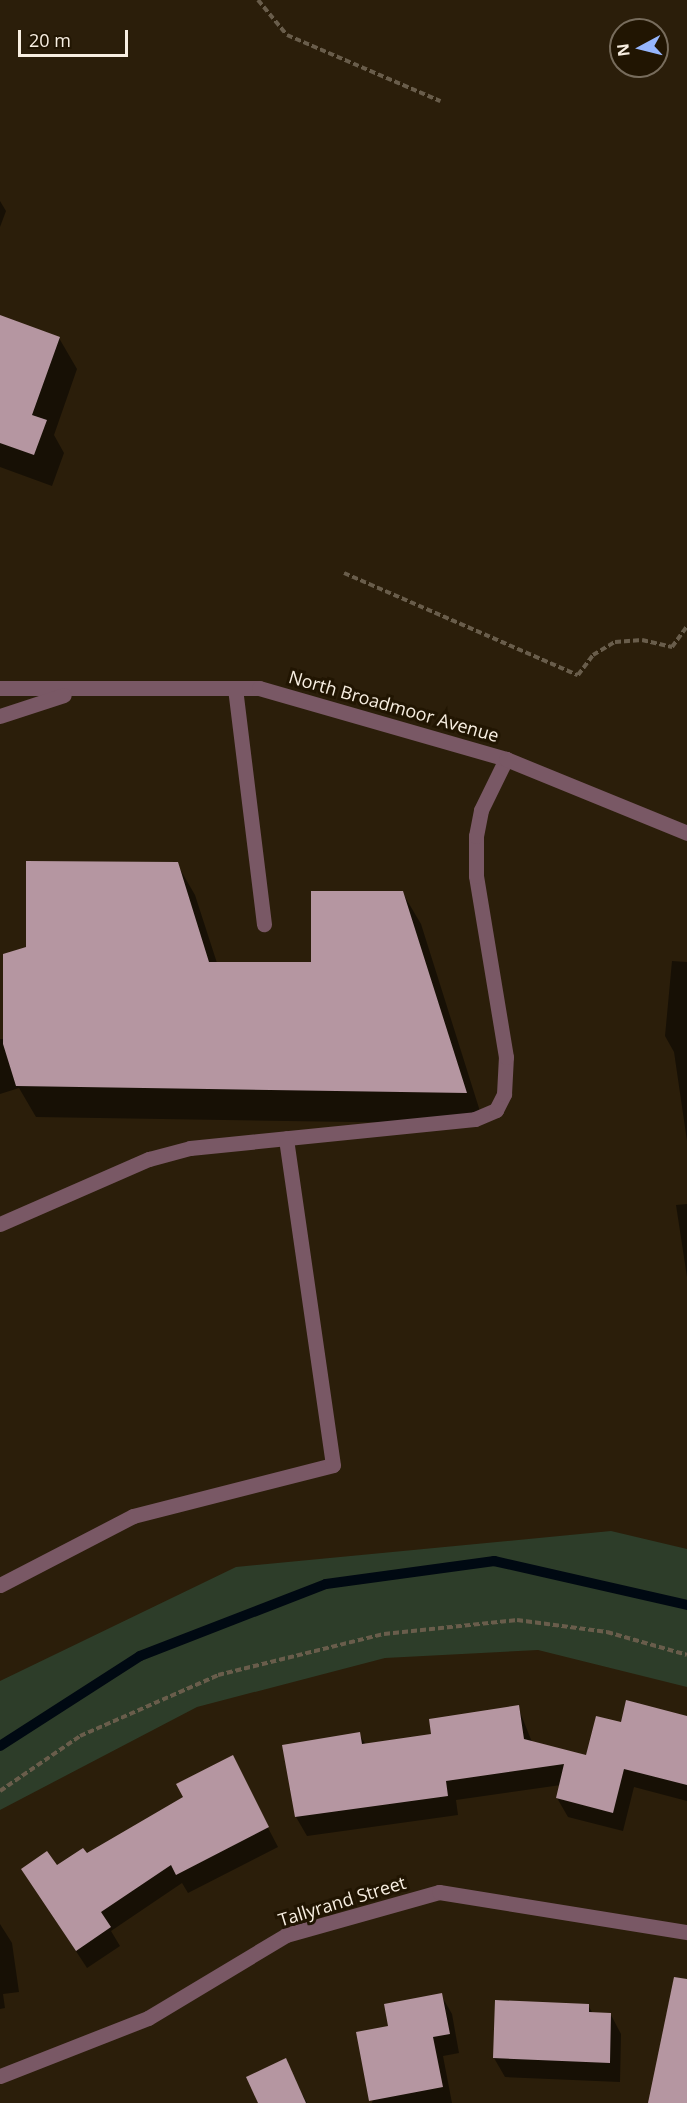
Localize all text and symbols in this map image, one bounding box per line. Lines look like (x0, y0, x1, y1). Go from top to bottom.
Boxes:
scale bar (21, 18, 130, 56)
north arrow (609, 18, 669, 78)
text: 20 m (29, 28, 71, 52)
text: N (611, 42, 635, 58)
street label: North Broadmoor Avenue (286, 666, 502, 746)
street label: Tallyrand Street (276, 1871, 408, 1931)

